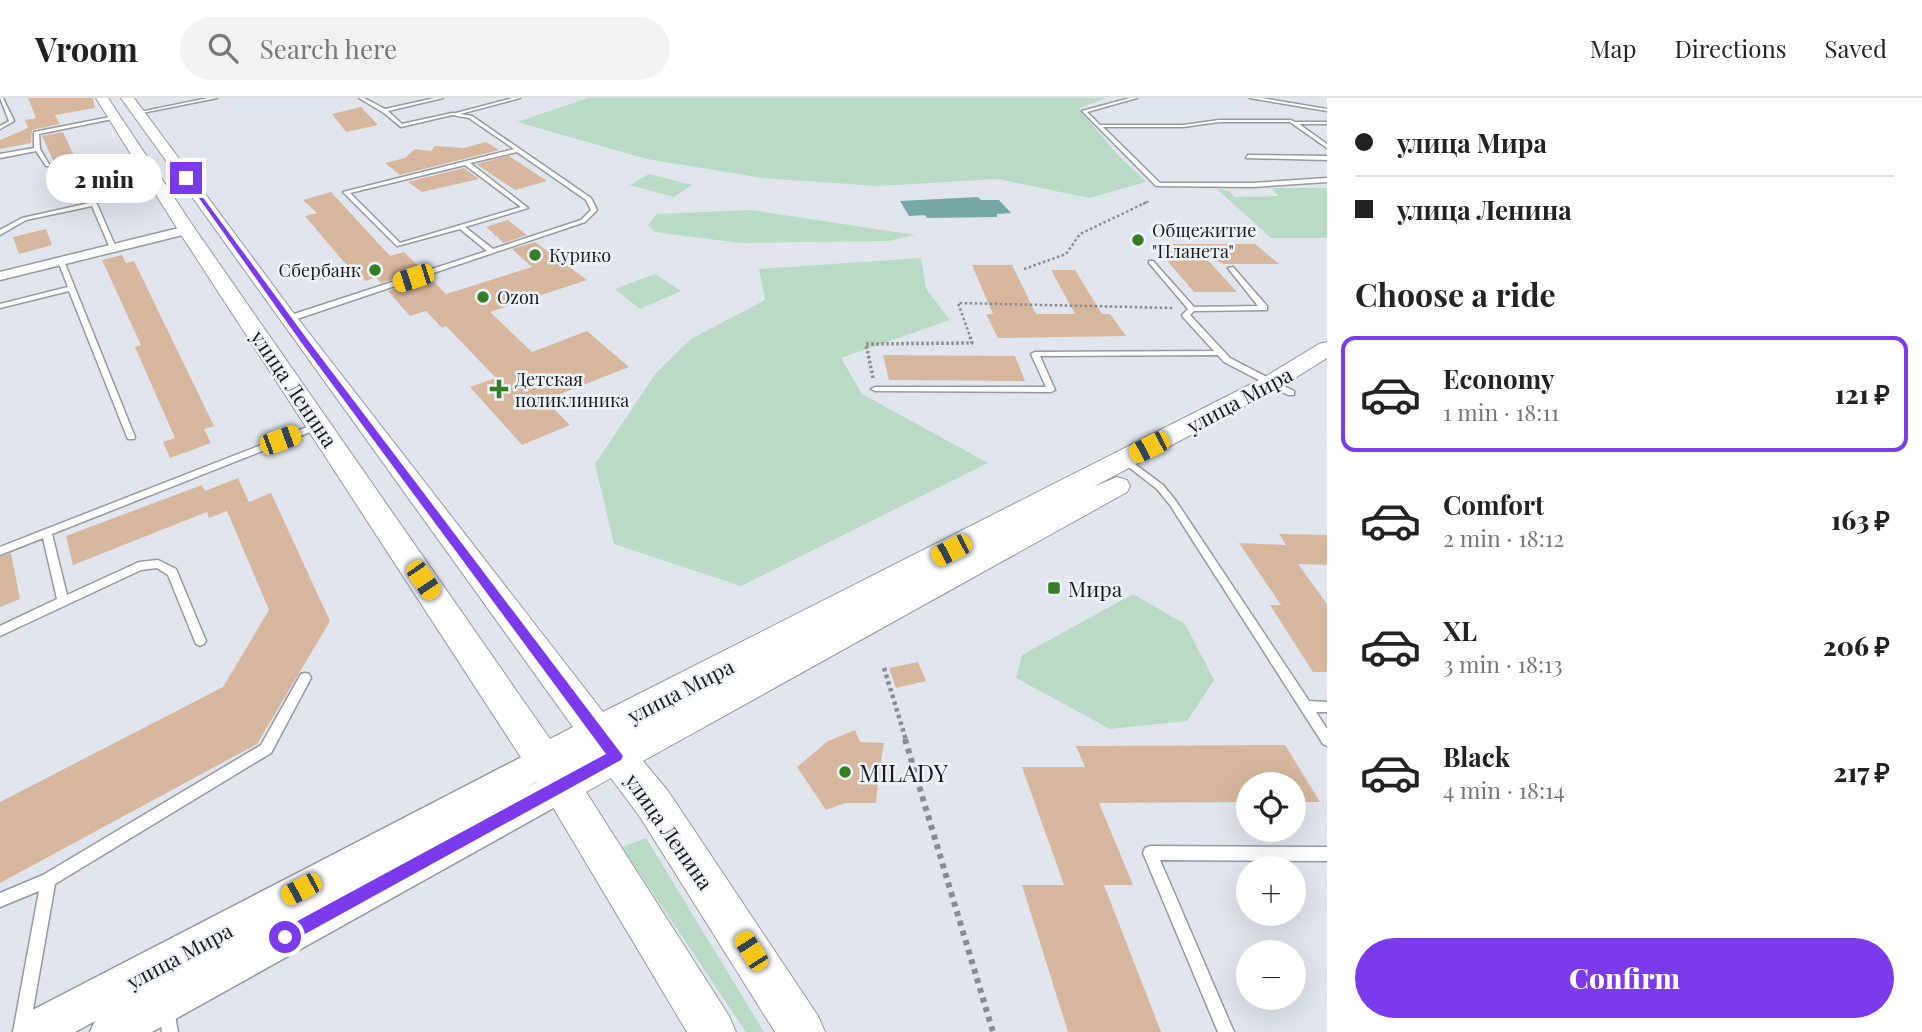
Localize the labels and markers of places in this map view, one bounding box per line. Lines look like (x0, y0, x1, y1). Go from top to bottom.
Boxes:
place label: Общежитие "Планета" (1152, 218, 1256, 263)
marker: Общежитие "Планета" (1130, 232, 1146, 248)
place label: Курико (549, 243, 611, 267)
marker: Курико (527, 247, 543, 263)
place label: Сбербанк (279, 258, 361, 282)
marker: Сбербанк (367, 262, 383, 278)
place label: Ozon (497, 285, 540, 309)
marker: Ozon (475, 289, 491, 305)
place label: Детская поликлиника (515, 367, 629, 412)
marker: Детская поликлиника (489, 379, 509, 399)
place label: Мира (1068, 574, 1123, 602)
marker: Мира (1046, 580, 1062, 596)
place label: МILADY (859, 756, 949, 788)
marker: МILADY (837, 764, 853, 780)

